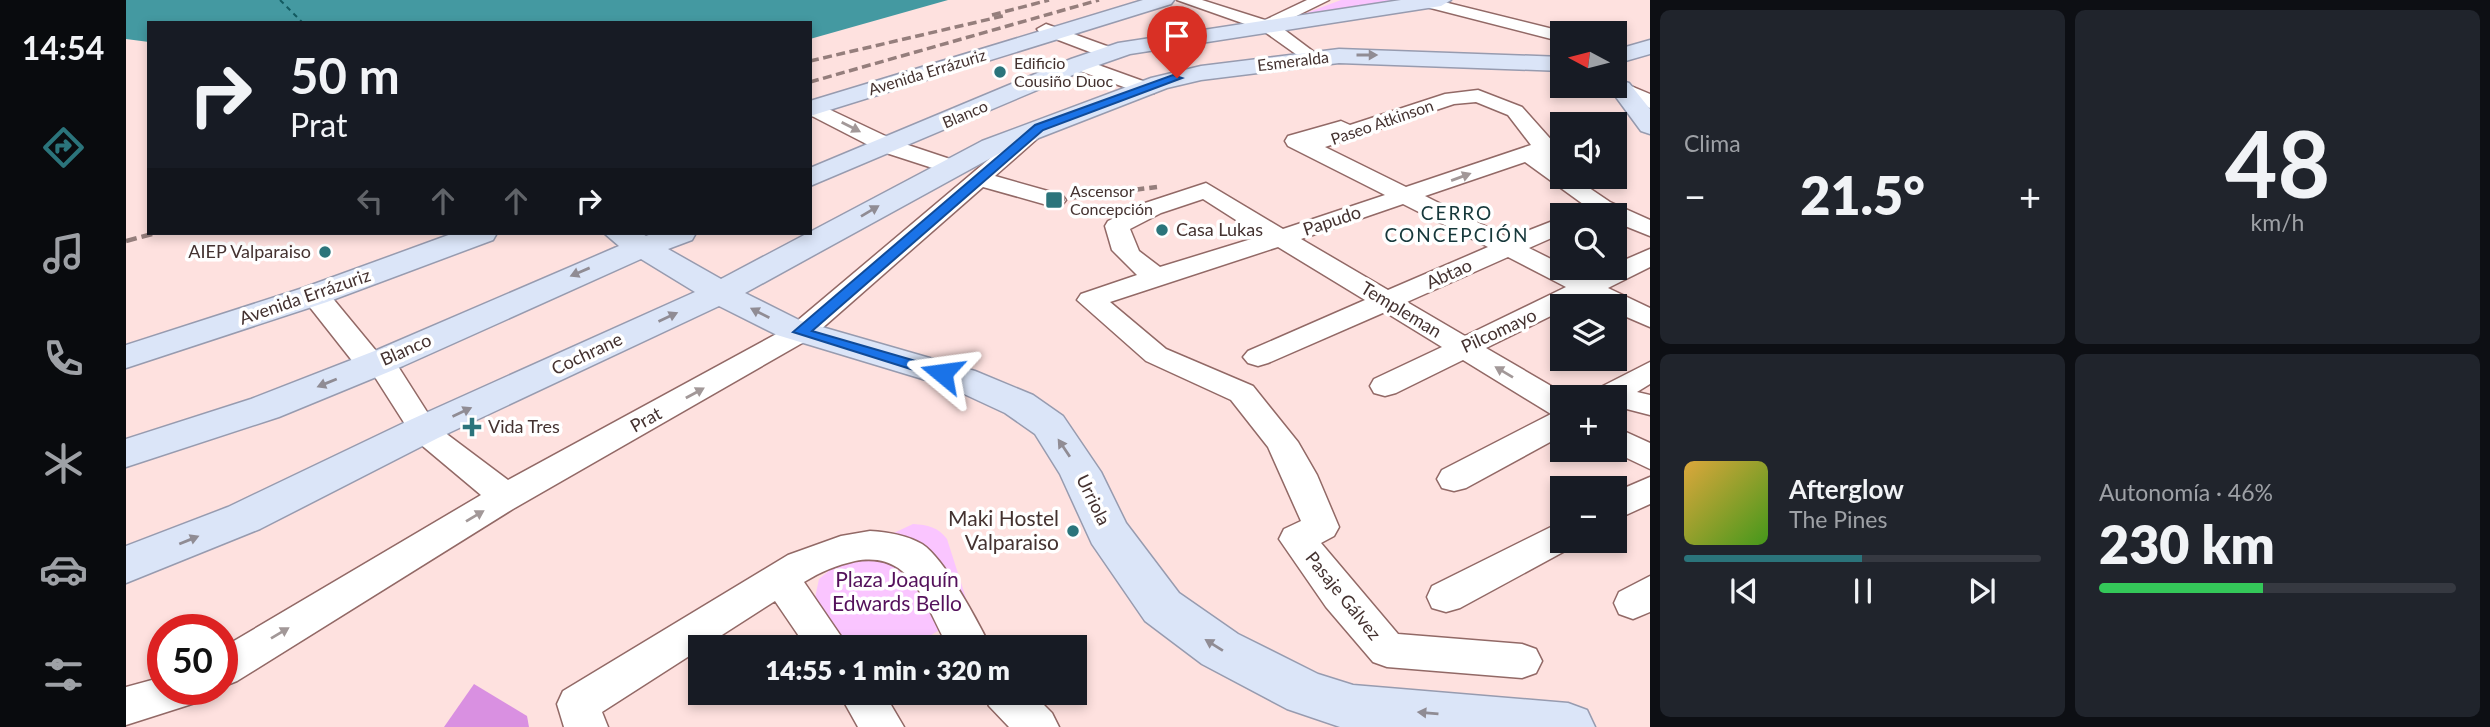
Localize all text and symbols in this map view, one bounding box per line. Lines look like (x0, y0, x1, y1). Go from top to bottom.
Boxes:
pin (1147, 6, 1207, 78)
icon: arrive (1158, 17, 1196, 55)
north arrow (1550, 21, 1628, 98)
map controls (1550, 21, 1627, 553)
text: 14:54 (22, 28, 104, 67)
street label: Avenida Errázuriz (866, 45, 988, 98)
text: 50 m (290, 46, 400, 104)
street label: Esmeralda (1256, 47, 1330, 74)
icon: right (175, 49, 266, 140)
one-way arrow (1356, 49, 1378, 61)
place label: Edificio Cousiño Duoc (1014, 53, 1113, 90)
marker: Edificio Cousiño Duoc (992, 64, 1008, 80)
street label: Paseo Atkinson (1328, 95, 1436, 148)
street label: Blanco (939, 96, 990, 132)
text: Prat (290, 105, 347, 144)
text: 48 (2225, 108, 2330, 217)
button: sound (1550, 112, 1627, 189)
one-way arrow (841, 122, 861, 133)
icon: directions (39, 123, 88, 172)
text: Clima (1684, 129, 1741, 157)
text: 21.5° (1800, 164, 1925, 226)
one-way arrow (1451, 171, 1472, 182)
text: − (1684, 173, 1706, 219)
text: + (2019, 173, 2041, 219)
place label: Ascensor Concepción (1070, 181, 1153, 218)
icon: left (351, 182, 389, 220)
icon: ahead (424, 182, 462, 220)
icon: ahead (497, 182, 535, 220)
icon: right (570, 182, 608, 220)
marker: Ascensor Concepción (1044, 190, 1064, 210)
street label: Papudo (1300, 200, 1364, 240)
district label: CERRO CONCEPCIÓN (1385, 201, 1529, 246)
button: search (1550, 203, 1627, 280)
one-way arrow (860, 205, 879, 217)
text: km/h (2251, 208, 2304, 236)
place label: Casa Lukas (1176, 218, 1263, 240)
marker: Casa Lukas (1154, 222, 1170, 238)
icon: music (39, 229, 88, 278)
place label: AIEP Valparaiso (188, 240, 311, 262)
marker: AIEP Valparaiso (317, 244, 333, 260)
street label: Abtao (1422, 253, 1475, 293)
street label: Avenida Errázuriz (236, 263, 373, 329)
one-way arrow (570, 267, 591, 278)
street label: Templeman (1357, 276, 1446, 342)
button: layers (1550, 294, 1627, 371)
street label: Pilcomayo (1457, 303, 1540, 357)
one-way arrow (750, 308, 770, 319)
one-way arrow (658, 311, 678, 322)
street label: Cochrane (548, 327, 625, 379)
street label: Blanco (377, 328, 434, 370)
icon: phone (39, 334, 88, 383)
position arrow (905, 336, 979, 410)
one-way arrow (1495, 365, 1514, 378)
one-way arrow (316, 377, 337, 388)
button: + (1550, 385, 1627, 462)
one-way arrow (685, 387, 704, 399)
street label: Prat (626, 401, 665, 437)
one-way arrow (452, 406, 472, 418)
place label: Vida Tres (488, 415, 560, 437)
marker: Vida Tres (462, 417, 482, 437)
one-way arrow (1058, 438, 1071, 458)
icon: climate (39, 439, 88, 488)
street label: Urriola (1072, 471, 1116, 529)
text: Afterglow (1789, 473, 1904, 505)
button: − (1550, 476, 1627, 553)
text: Autonomía · 46% (2099, 478, 2273, 506)
place label: Maki Hostel Valparaiso (948, 505, 1059, 554)
text: The Pines (1789, 505, 1887, 533)
one-way arrow (465, 510, 484, 522)
text: 230 km (2099, 513, 2275, 575)
marker: Maki Hostel Valparaiso (1065, 523, 1081, 539)
one-way arrow (179, 534, 200, 545)
icon: car (39, 545, 88, 594)
street label: Pasaje Gálvez (1301, 547, 1386, 644)
park label: Plaza Joaquín Edwards Bello (832, 566, 962, 615)
icon: previous (1725, 572, 1763, 610)
icon: pause (1844, 572, 1882, 610)
icon: next (1963, 572, 2001, 610)
speed limit sign: 50 (147, 614, 238, 705)
one-way arrow (271, 627, 290, 640)
one-way arrow (1205, 639, 1224, 652)
icon: filters (39, 650, 88, 699)
text: 14:55 · 1 min · 320 m (765, 654, 1010, 686)
one-way arrow (1416, 707, 1438, 718)

